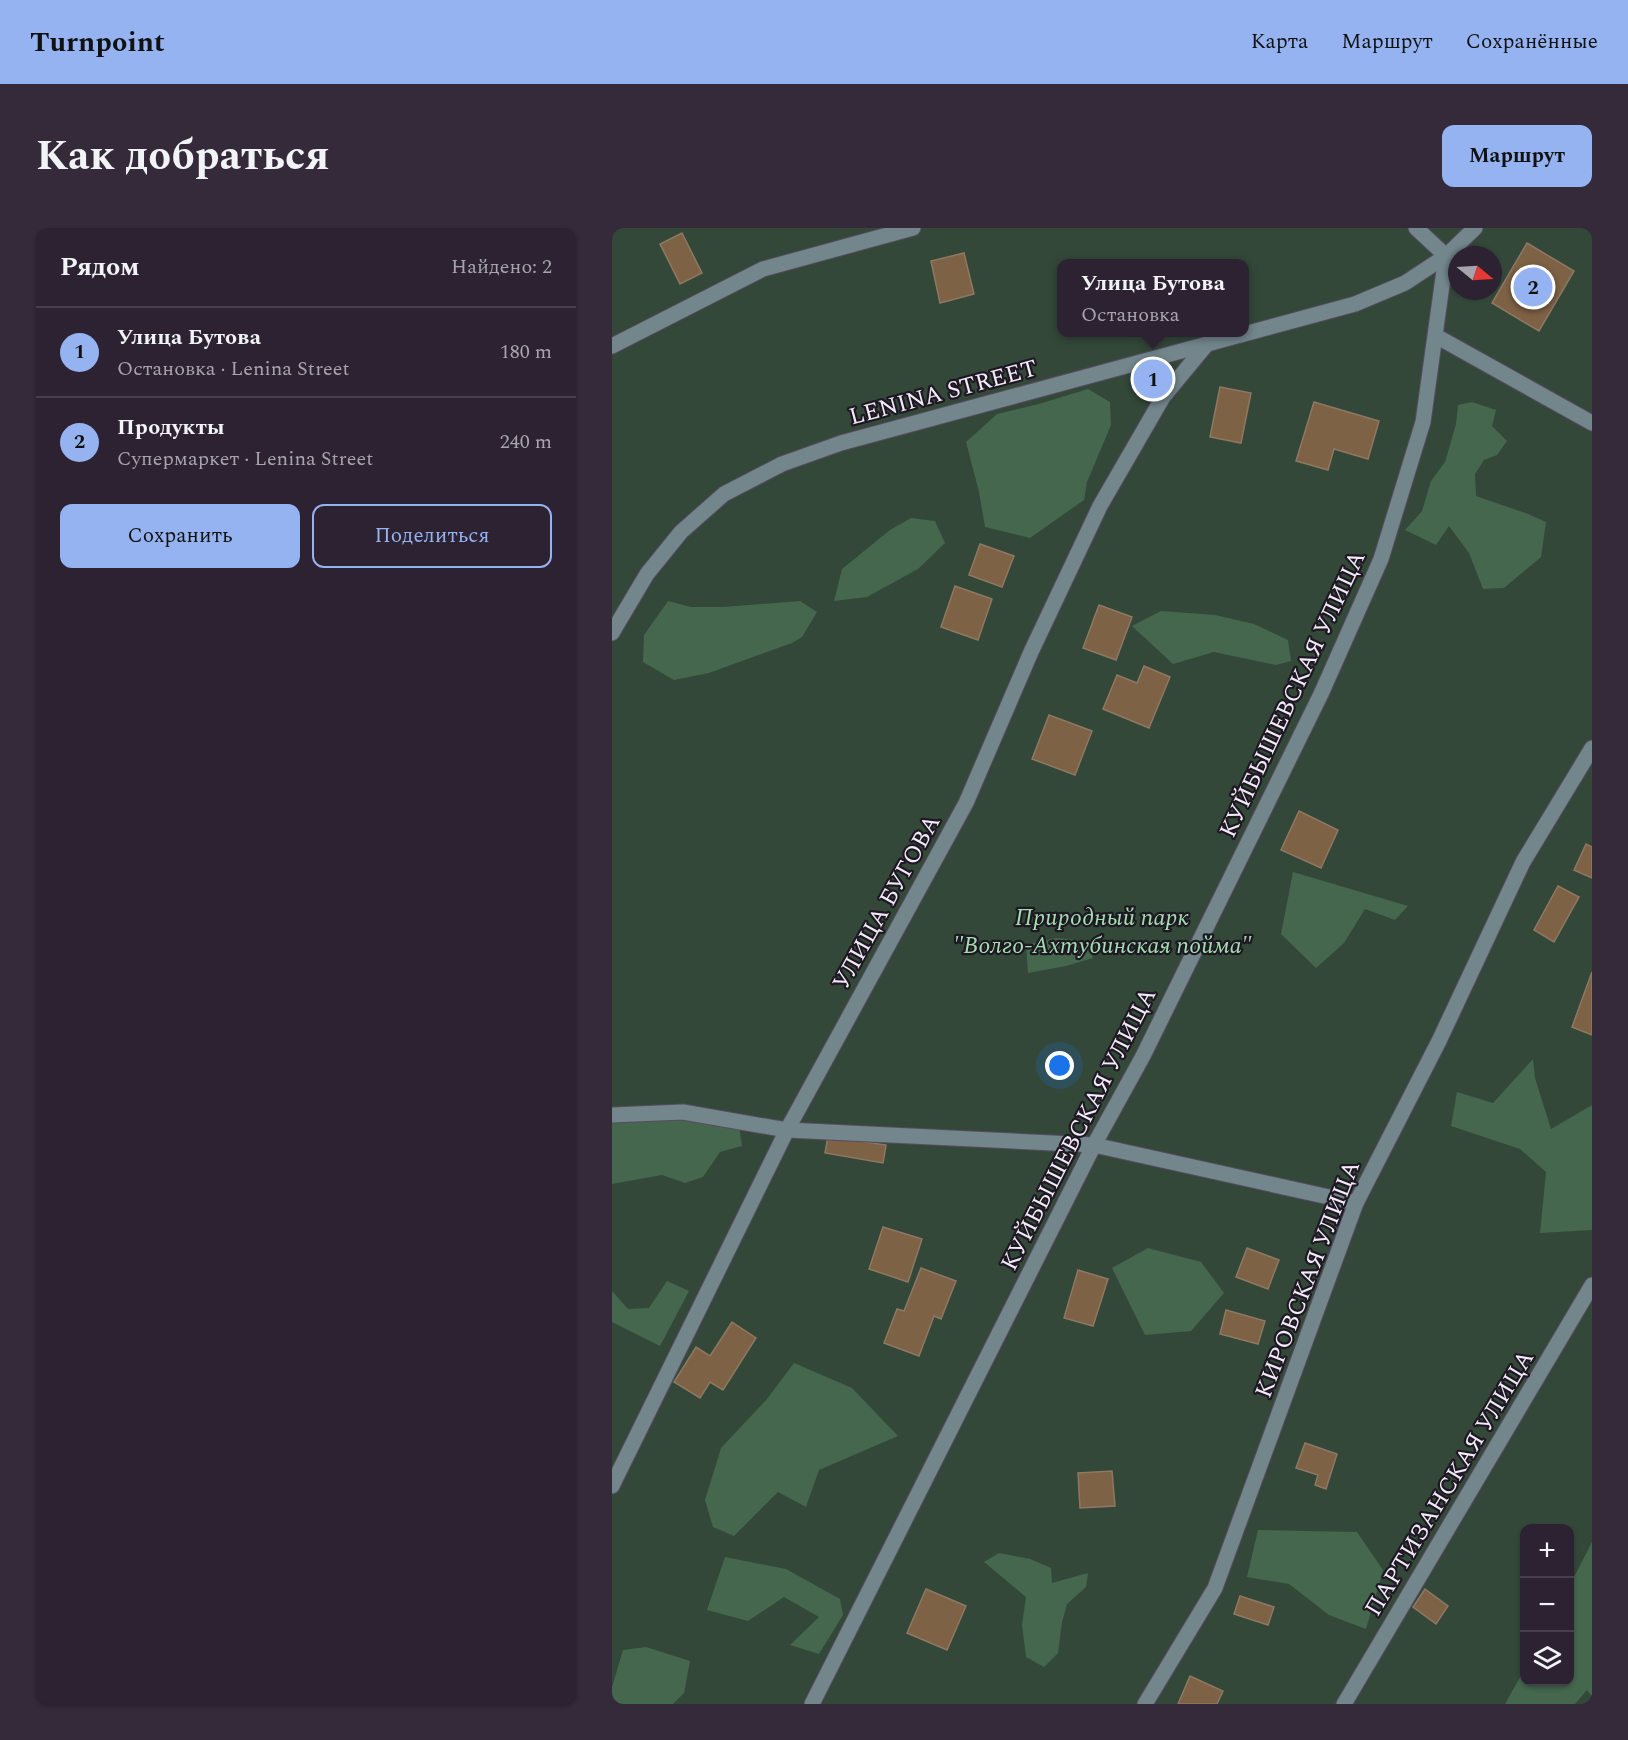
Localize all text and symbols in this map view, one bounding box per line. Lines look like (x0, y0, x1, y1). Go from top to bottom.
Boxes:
text: Turnpoint (30, 21, 165, 64)
text: Карта (1251, 26, 1308, 58)
text: Маршрут (1341, 26, 1433, 58)
text: Сохранённые (1466, 26, 1598, 58)
text: Как добраться (36, 125, 330, 188)
button: Маршрут (1442, 125, 1592, 187)
north arrow (1448, 246, 1502, 300)
text: Рядом (60, 247, 140, 287)
text: Найдено: 2 (451, 252, 552, 282)
popup (1057, 259, 1249, 337)
pin: 2 (1514, 264, 1552, 310)
text: Улица Бутова (1081, 267, 1225, 300)
text: Остановка (1081, 300, 1180, 330)
text: Улица Бутова (117, 321, 261, 354)
text: 1 (74, 337, 85, 367)
text: 180 m (500, 337, 552, 367)
street label: LENINA STREET (845, 351, 1041, 435)
text: Остановка · Lenina Street (117, 354, 350, 384)
pin: 1 (1134, 356, 1172, 402)
text: Продукты (117, 411, 225, 444)
text: 2 (74, 427, 85, 457)
text: 240 m (500, 427, 552, 457)
text: Супермаркет · Lenina Street (117, 444, 373, 474)
button: Сохранить (60, 504, 300, 568)
button: Поделиться (312, 504, 552, 568)
street label: КУЙБЫШЕВСКАЯ УЛИЦА (1210, 545, 1375, 844)
street label: УЛИЦА БУГОВА (824, 808, 950, 997)
park label: Природный парк "Волго-Ахтубинская пойма" (953, 900, 1252, 964)
street label: КУЙБЫШЕВСКАЯ УЛИЦА (992, 982, 1166, 1277)
your location (1045, 1051, 1074, 1080)
street label: КИРОВСКАЯ УЛИЦА (1246, 1155, 1370, 1403)
street label: ПАРТИЗАНСКАЯ УЛИЦА (1356, 1344, 1544, 1623)
map controls (1520, 1524, 1574, 1686)
button: + (1520, 1524, 1574, 1578)
button: − (1520, 1578, 1574, 1632)
button: layers (1520, 1632, 1574, 1686)

